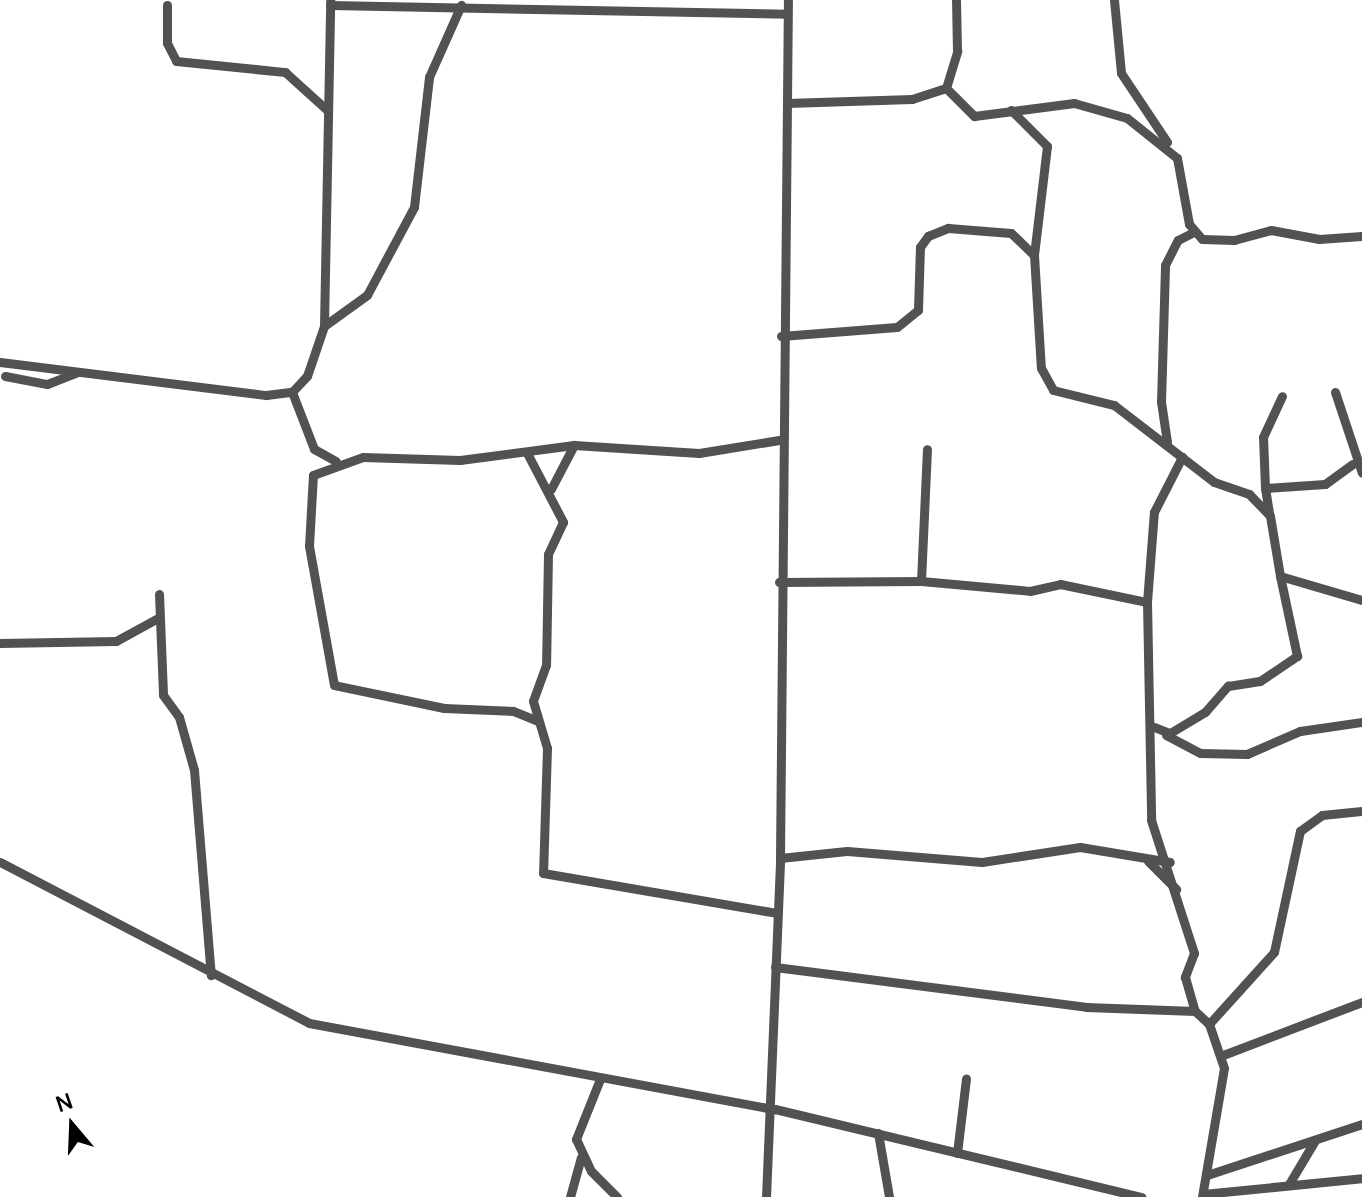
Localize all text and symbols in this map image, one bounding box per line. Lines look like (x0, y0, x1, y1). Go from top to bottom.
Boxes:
north arrow (32, 1085, 112, 1165)
text: N (52, 1086, 77, 1119)

